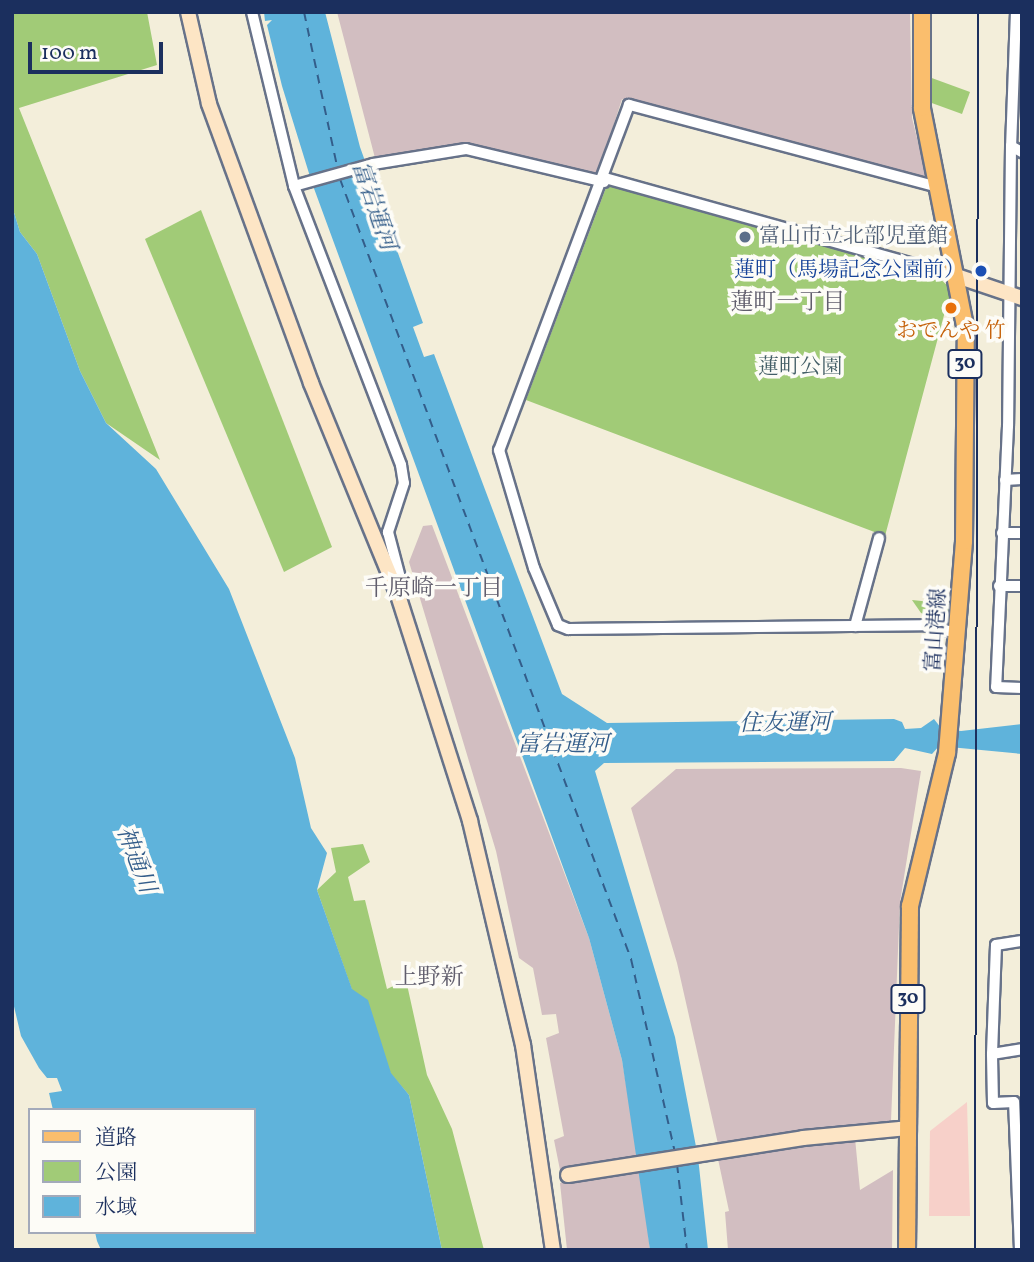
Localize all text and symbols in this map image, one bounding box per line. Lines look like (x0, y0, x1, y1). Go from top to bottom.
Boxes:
scale bar (32, 28, 166, 72)
text: 100 m (41, 39, 98, 68)
water label: 富岩運河 (345, 158, 401, 254)
place label: 富山市立北部児童館 (759, 224, 948, 250)
marker: 富山市立北部児童館 (737, 229, 753, 245)
place label: 蓮町（馬場記念公園前） (734, 258, 965, 284)
marker: 蓮町（馬場記念公園前） (971, 261, 991, 281)
district label: 蓮町一丁目 (731, 289, 845, 317)
marker: おでんや 竹 (943, 300, 959, 316)
place label: おでんや 竹 (896, 319, 1006, 345)
road number: 30 (946, 348, 984, 380)
park label: 蓮町公園 (758, 355, 842, 381)
district label: 千原崎一丁目 (365, 575, 503, 603)
street label: 富山港線 (922, 587, 952, 673)
water label: 住友運河 (739, 709, 831, 739)
water label: 富岩運河 (517, 731, 609, 759)
water label: 神通川 (110, 823, 160, 897)
district label: 上野新 (395, 964, 463, 992)
road number: 30 (889, 984, 927, 1015)
legend (28, 1108, 256, 1234)
text: 道路 (95, 1124, 137, 1153)
text: 公園 (95, 1159, 137, 1188)
text: 水域 (95, 1194, 137, 1223)

